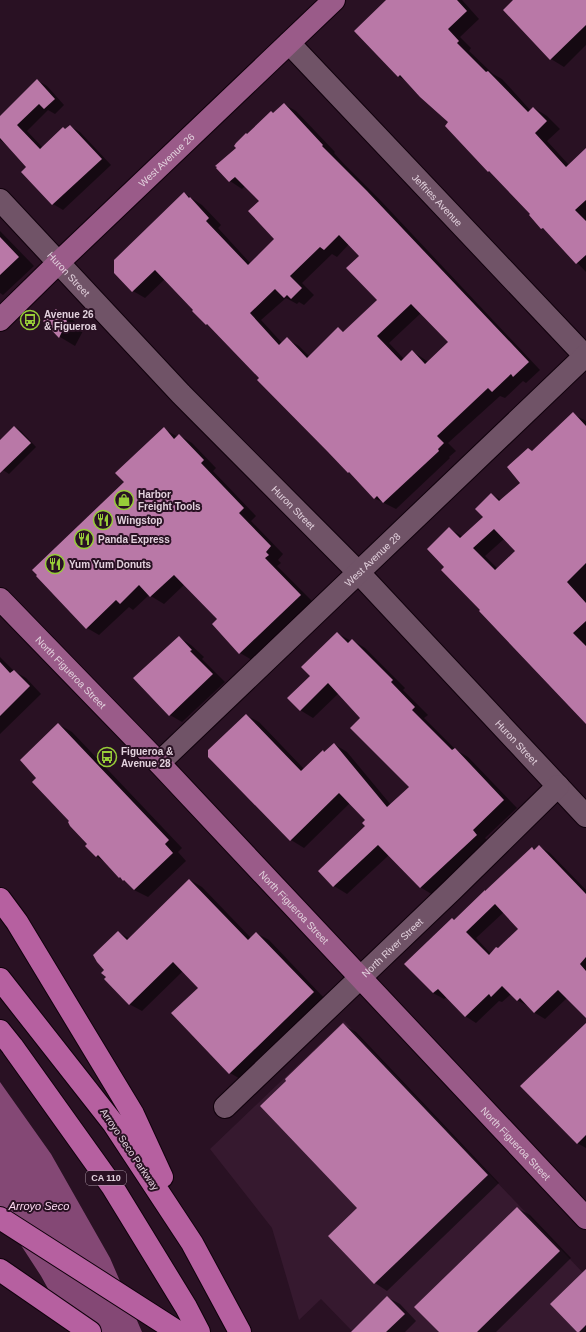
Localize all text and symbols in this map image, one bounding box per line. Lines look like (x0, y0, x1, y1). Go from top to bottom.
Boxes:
street label: West Avenue 26 (137, 131, 197, 189)
street label: Jeffries Avenue (410, 172, 465, 229)
street label: Huron Street (45, 250, 92, 299)
bus stop icon: Avenue 26 & Figueroa (19, 309, 41, 331)
place label: Avenue 26 & Figueroa (44, 309, 97, 332)
street label: Huron Street (269, 484, 317, 532)
shop icon: Harbor Freight Tools (113, 489, 135, 511)
place label: Harbor Freight Tools (138, 489, 201, 512)
restaurant icon: Wingstop (92, 509, 114, 531)
place label: Wingstop (117, 515, 162, 526)
restaurant icon: Panda Express (73, 528, 95, 550)
street label: West Avenue 28 (343, 530, 403, 589)
place label: Panda Express (98, 534, 170, 545)
restaurant icon: Yum Yum Donuts (44, 553, 66, 575)
place label: Yum Yum Donuts (69, 559, 151, 570)
street label: North Figueroa Street (33, 634, 108, 711)
street label: Huron Street (493, 718, 540, 767)
bus stop icon: Figueroa & Avenue 28 (96, 746, 118, 768)
place label: Figueroa & Avenue 28 (121, 746, 173, 769)
street label: North Figueroa Street (257, 869, 331, 946)
street label: North River Street (360, 916, 425, 979)
street label: North Figueroa Street (479, 1105, 553, 1183)
street label: Arroyo Seco Parkway (98, 1106, 161, 1192)
road number: CA 110 (86, 1171, 126, 1185)
water label: Arroyo Seco (8, 1200, 69, 1212)

